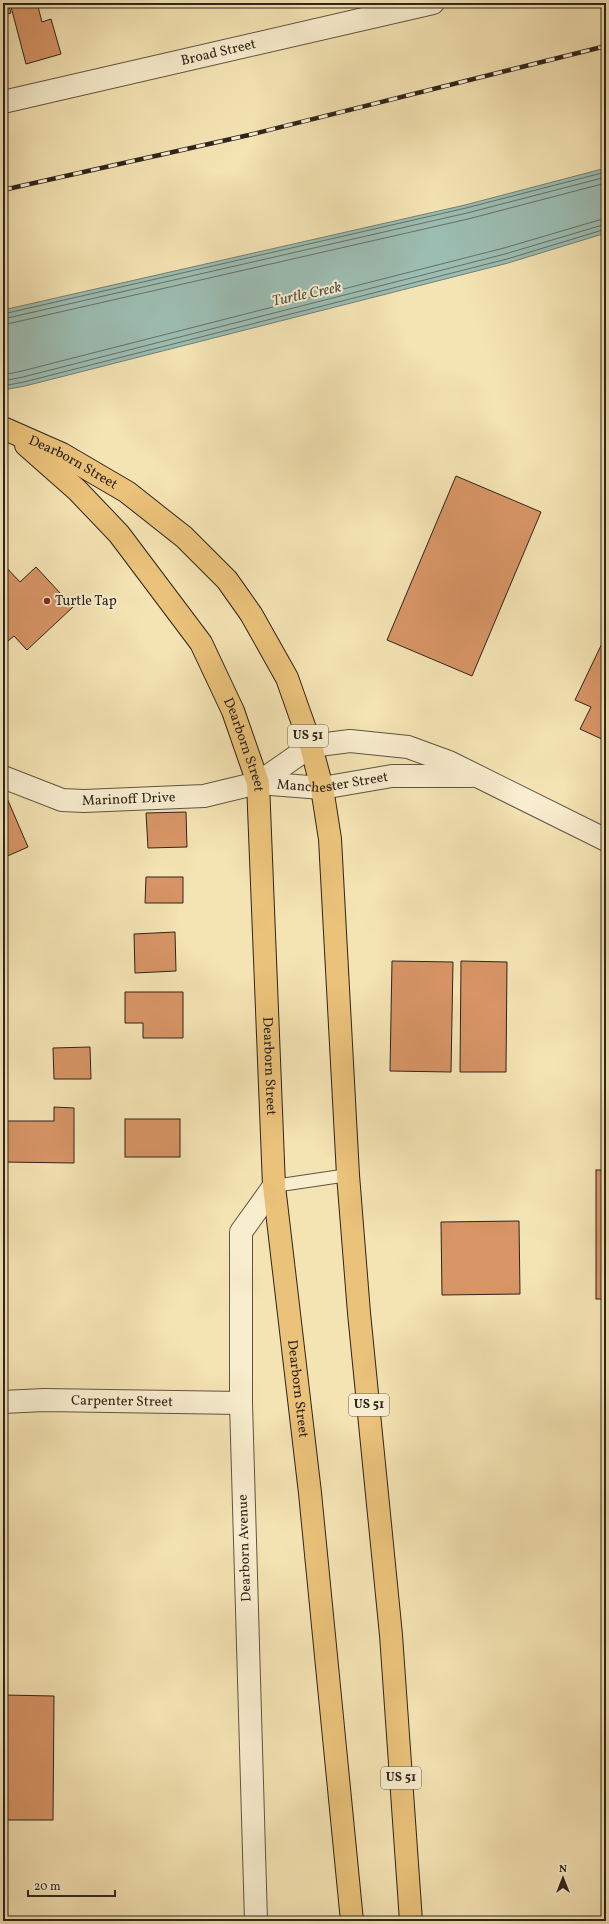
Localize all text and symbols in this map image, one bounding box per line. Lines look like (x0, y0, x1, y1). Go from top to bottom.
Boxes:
street label: Broad Street (179, 35, 258, 70)
water label: Turtle Creek (270, 277, 344, 313)
street label: Dearborn Street (25, 431, 121, 494)
place label: Turtle Tap (55, 592, 117, 611)
marker: Turtle Tap (42, 596, 52, 606)
street label: Dearborn Street (219, 695, 268, 792)
road number: US 51 (288, 725, 328, 747)
street label: Manchester Street (276, 767, 390, 798)
street label: Marinoff Drive (81, 788, 176, 811)
street label: Dearborn Street (258, 1017, 281, 1116)
street label: Dearborn Street (283, 1339, 313, 1439)
street label: Carpenter Street (71, 1391, 173, 1411)
road number: US 51 (349, 1394, 389, 1416)
street label: Dearborn Avenue (234, 1494, 256, 1602)
road number: US 51 (381, 1767, 421, 1789)
north arrow (543, 1858, 583, 1898)
text: N (559, 1862, 567, 1877)
scale bar (28, 1872, 115, 1898)
text: 20 m (34, 1879, 61, 1895)

